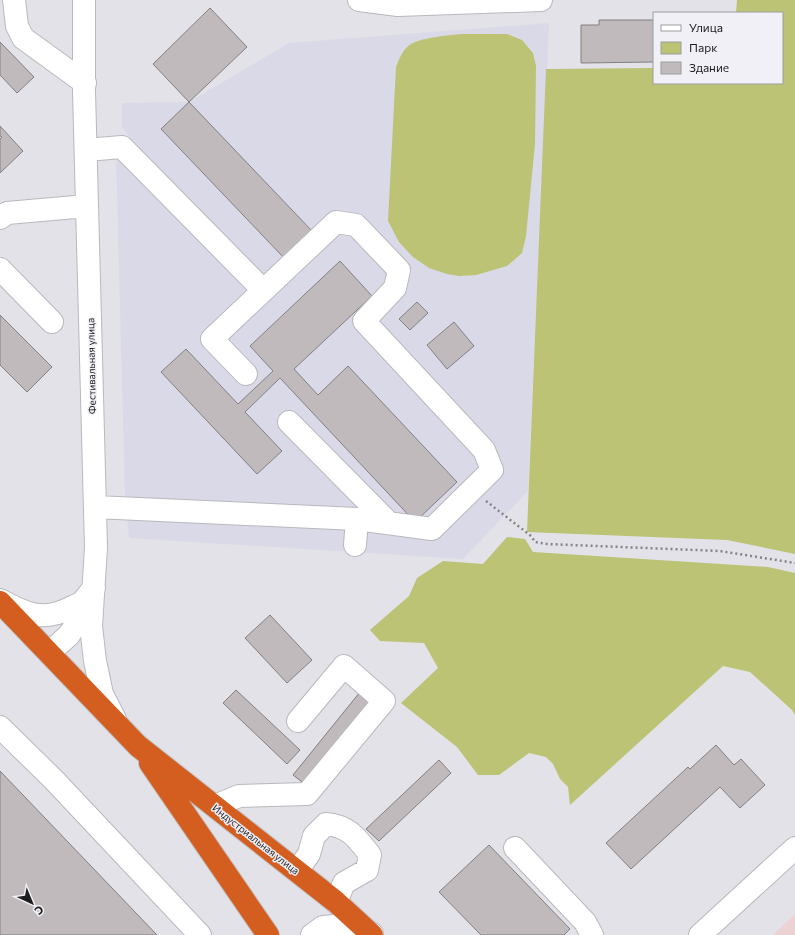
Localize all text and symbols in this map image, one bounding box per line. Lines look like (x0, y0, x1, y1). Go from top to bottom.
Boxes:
legend (653, 12, 783, 84)
text: Улица (689, 20, 723, 34)
text: Парк (689, 40, 718, 54)
text: Здание (689, 60, 729, 74)
street label: Фестивальная улица (84, 318, 98, 414)
street label: Индустриальная улица (210, 801, 302, 877)
north arrow (12, 883, 52, 923)
text: С (32, 903, 47, 918)

